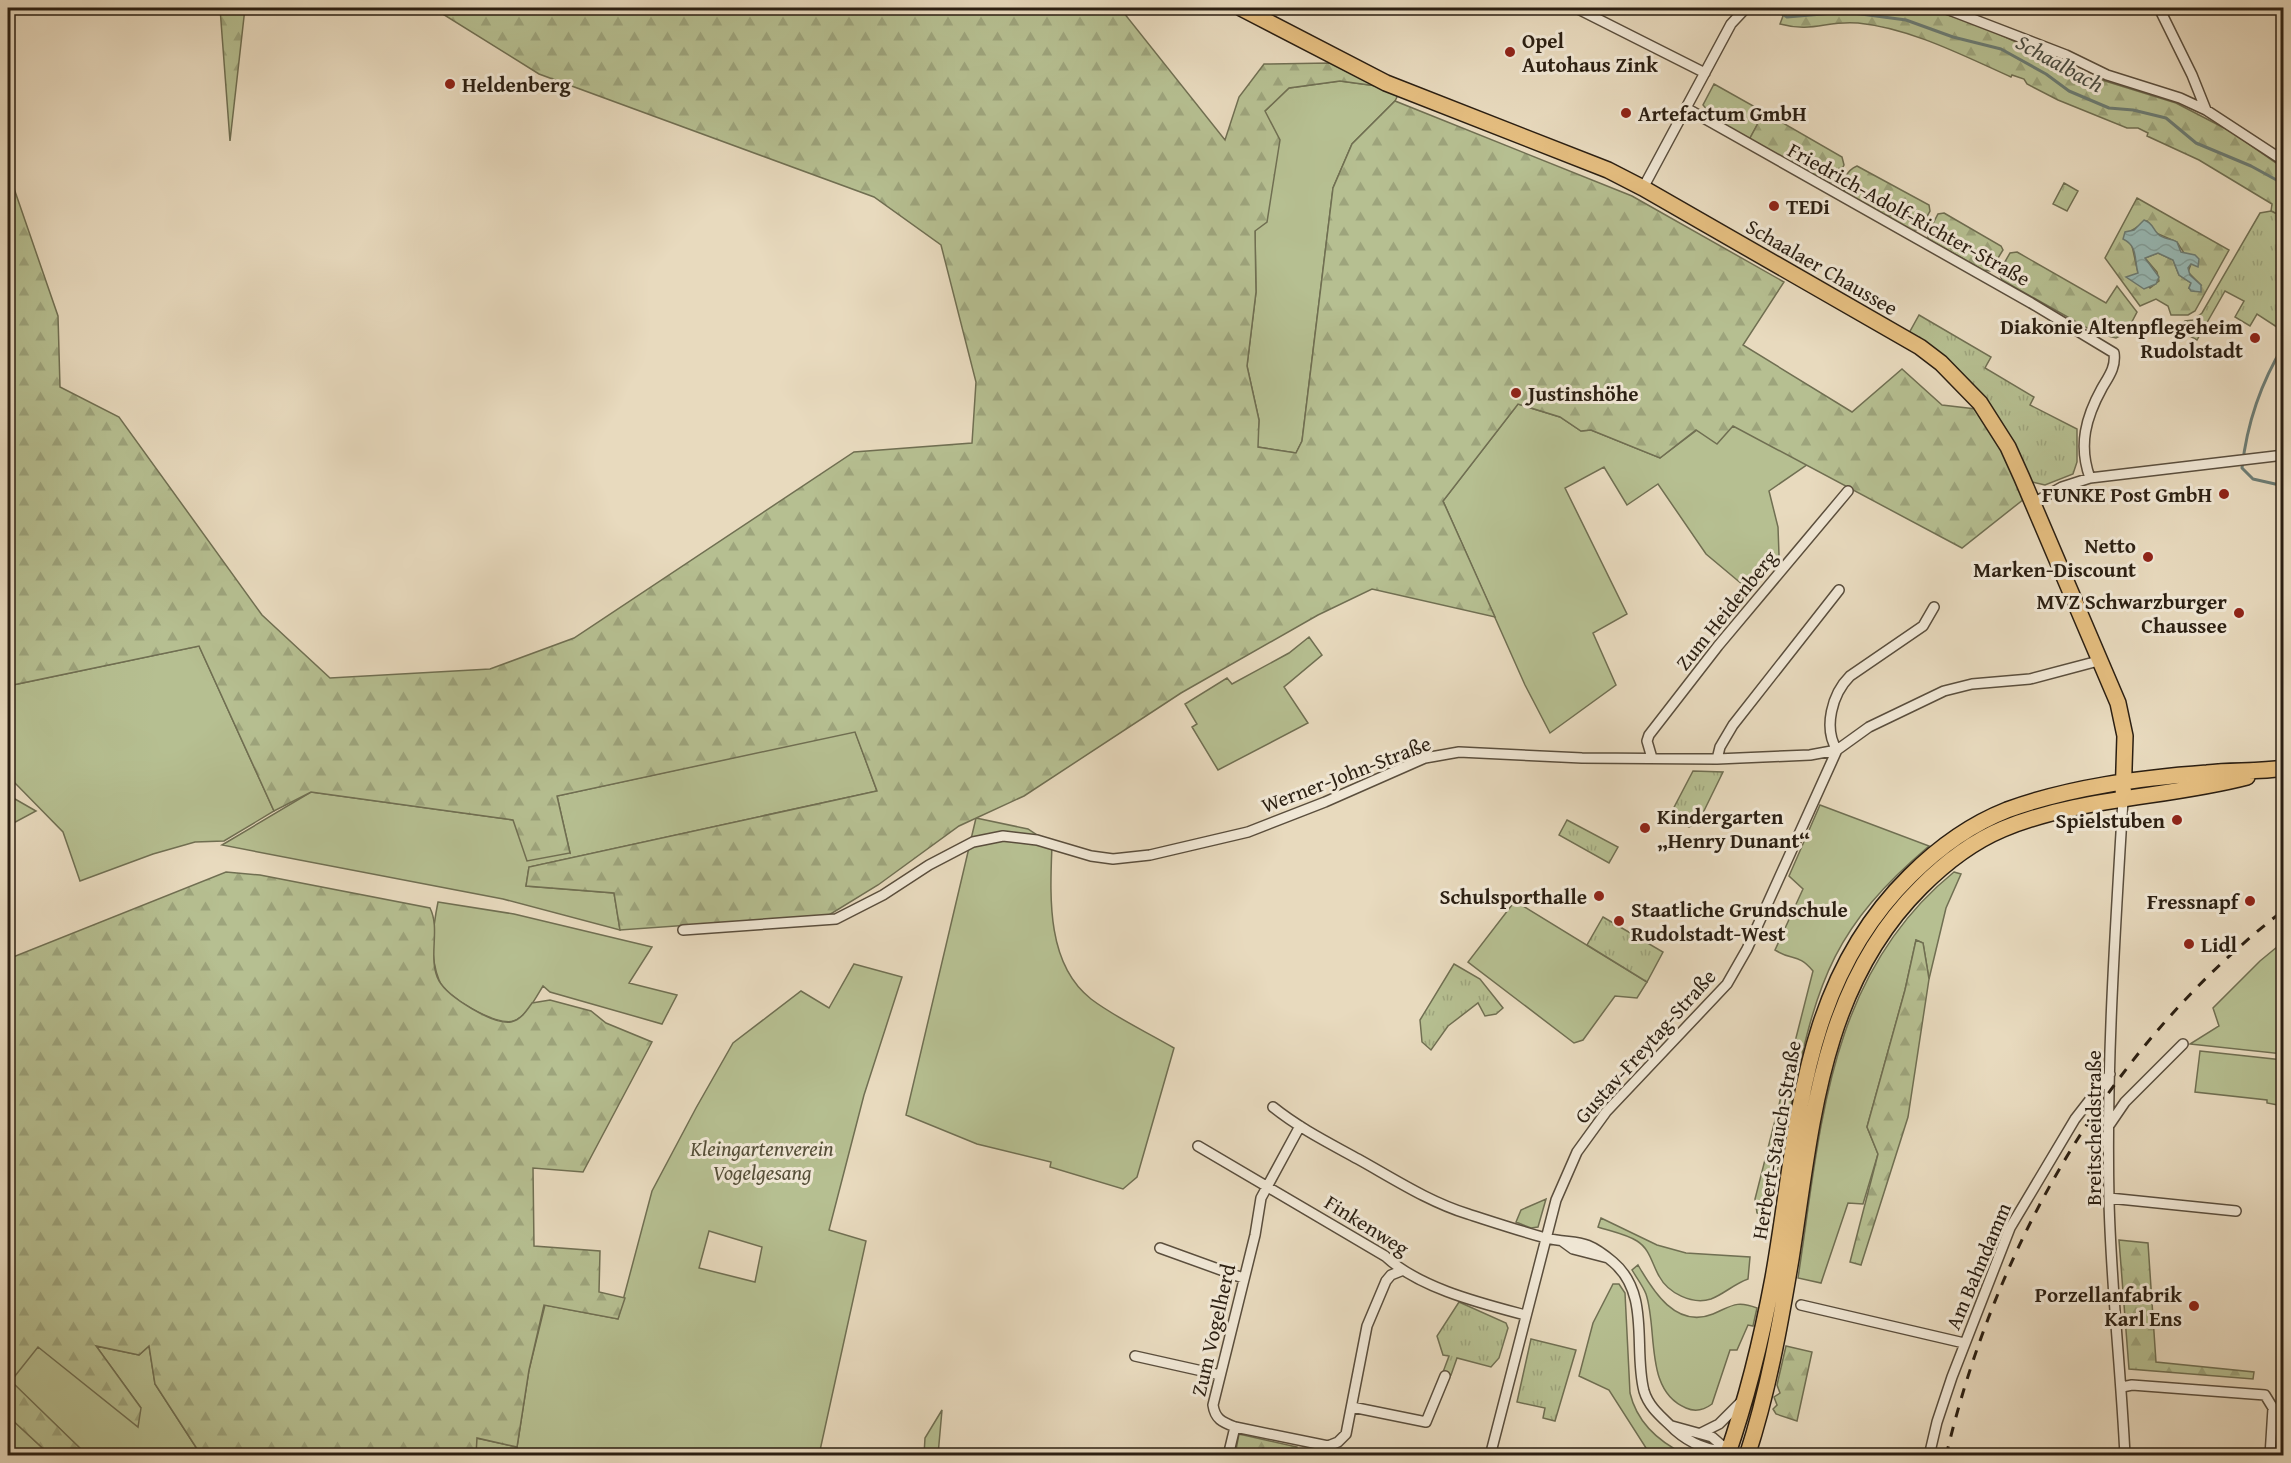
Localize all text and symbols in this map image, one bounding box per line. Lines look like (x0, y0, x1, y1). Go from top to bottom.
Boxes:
place label: Opel Autohaus Zink (1522, 25, 1659, 80)
water label: Schaalbach (2010, 26, 2110, 100)
marker: Opel Autohaus Zink (1503, 45, 1517, 59)
place label: Heldenberg (462, 69, 572, 100)
marker: Heldenberg (443, 77, 457, 91)
place label: Artefactum GmbH (1638, 98, 1807, 129)
marker: Artefactum GmbH (1619, 106, 1633, 120)
street label: Friedrich-Adolf-Richter-Straße (1782, 134, 2036, 294)
place label: TEDi (1786, 191, 1830, 222)
marker: TEDi (1767, 199, 1781, 213)
street label: Schaalaer Chaussee (1740, 211, 1904, 323)
place label: Diakonie Altenpflegeheim Rudolstadt (2000, 311, 2243, 366)
marker: Diakonie Altenpflegeheim Rudolstadt (2248, 331, 2262, 345)
place label: Justinshöhe (1525, 378, 1639, 409)
marker: Justinshöhe (1509, 386, 1523, 400)
place label: FUNKE Post GmbH (2042, 479, 2212, 510)
marker: FUNKE Post GmbH (2217, 487, 2231, 501)
place label: Netto Marken-Discount (1973, 530, 2136, 585)
street label: Zum Heidenberg (1668, 543, 1785, 677)
marker: Netto Marken-Discount (2141, 550, 2155, 564)
place label: MVZ Schwarzburger Chaussee (2036, 586, 2227, 641)
marker: MVZ Schwarzburger Chaussee (2232, 606, 2246, 620)
street label: Werner-John-Straße (1257, 727, 1435, 821)
place label: Kindergarten „Henry Dunant“ (1657, 801, 1810, 856)
place label: Spielstuben (2055, 805, 2166, 836)
marker: Spielstuben (2170, 813, 2184, 827)
marker: Kindergarten „Henry Dunant“ (1638, 821, 1652, 835)
place label: Schulsporthalle (1439, 881, 1587, 912)
place label: Fressnapf (2147, 886, 2241, 917)
marker: Schulsporthalle (1592, 889, 1606, 903)
place label: Staatliche Grundschule Rudolstadt-West (1631, 894, 1848, 949)
marker: Fressnapf (2243, 894, 2257, 908)
marker: Staatliche Grundschule Rudolstadt-West (1612, 914, 1626, 928)
place label: Lidl (2201, 929, 2237, 960)
marker: Lidl (2182, 937, 2196, 951)
street label: Gustav-Freytag-Straße (1567, 962, 1723, 1130)
street label: Herbert-Stauch-Straße (1743, 1038, 1809, 1242)
street label: Breitscheidstraße (2078, 1050, 2109, 1206)
park label: Kleingartenverein Vogelgesang (689, 1133, 834, 1188)
street label: Finkenweg (1319, 1187, 1416, 1264)
street label: Am Bahndamm (1937, 1198, 2019, 1334)
street label: Zum Vogelherd (1183, 1260, 1243, 1399)
place label: Porzellanfabrik Karl Ens (2035, 1279, 2183, 1334)
marker: Porzellanfabrik Karl Ens (2187, 1299, 2201, 1313)

